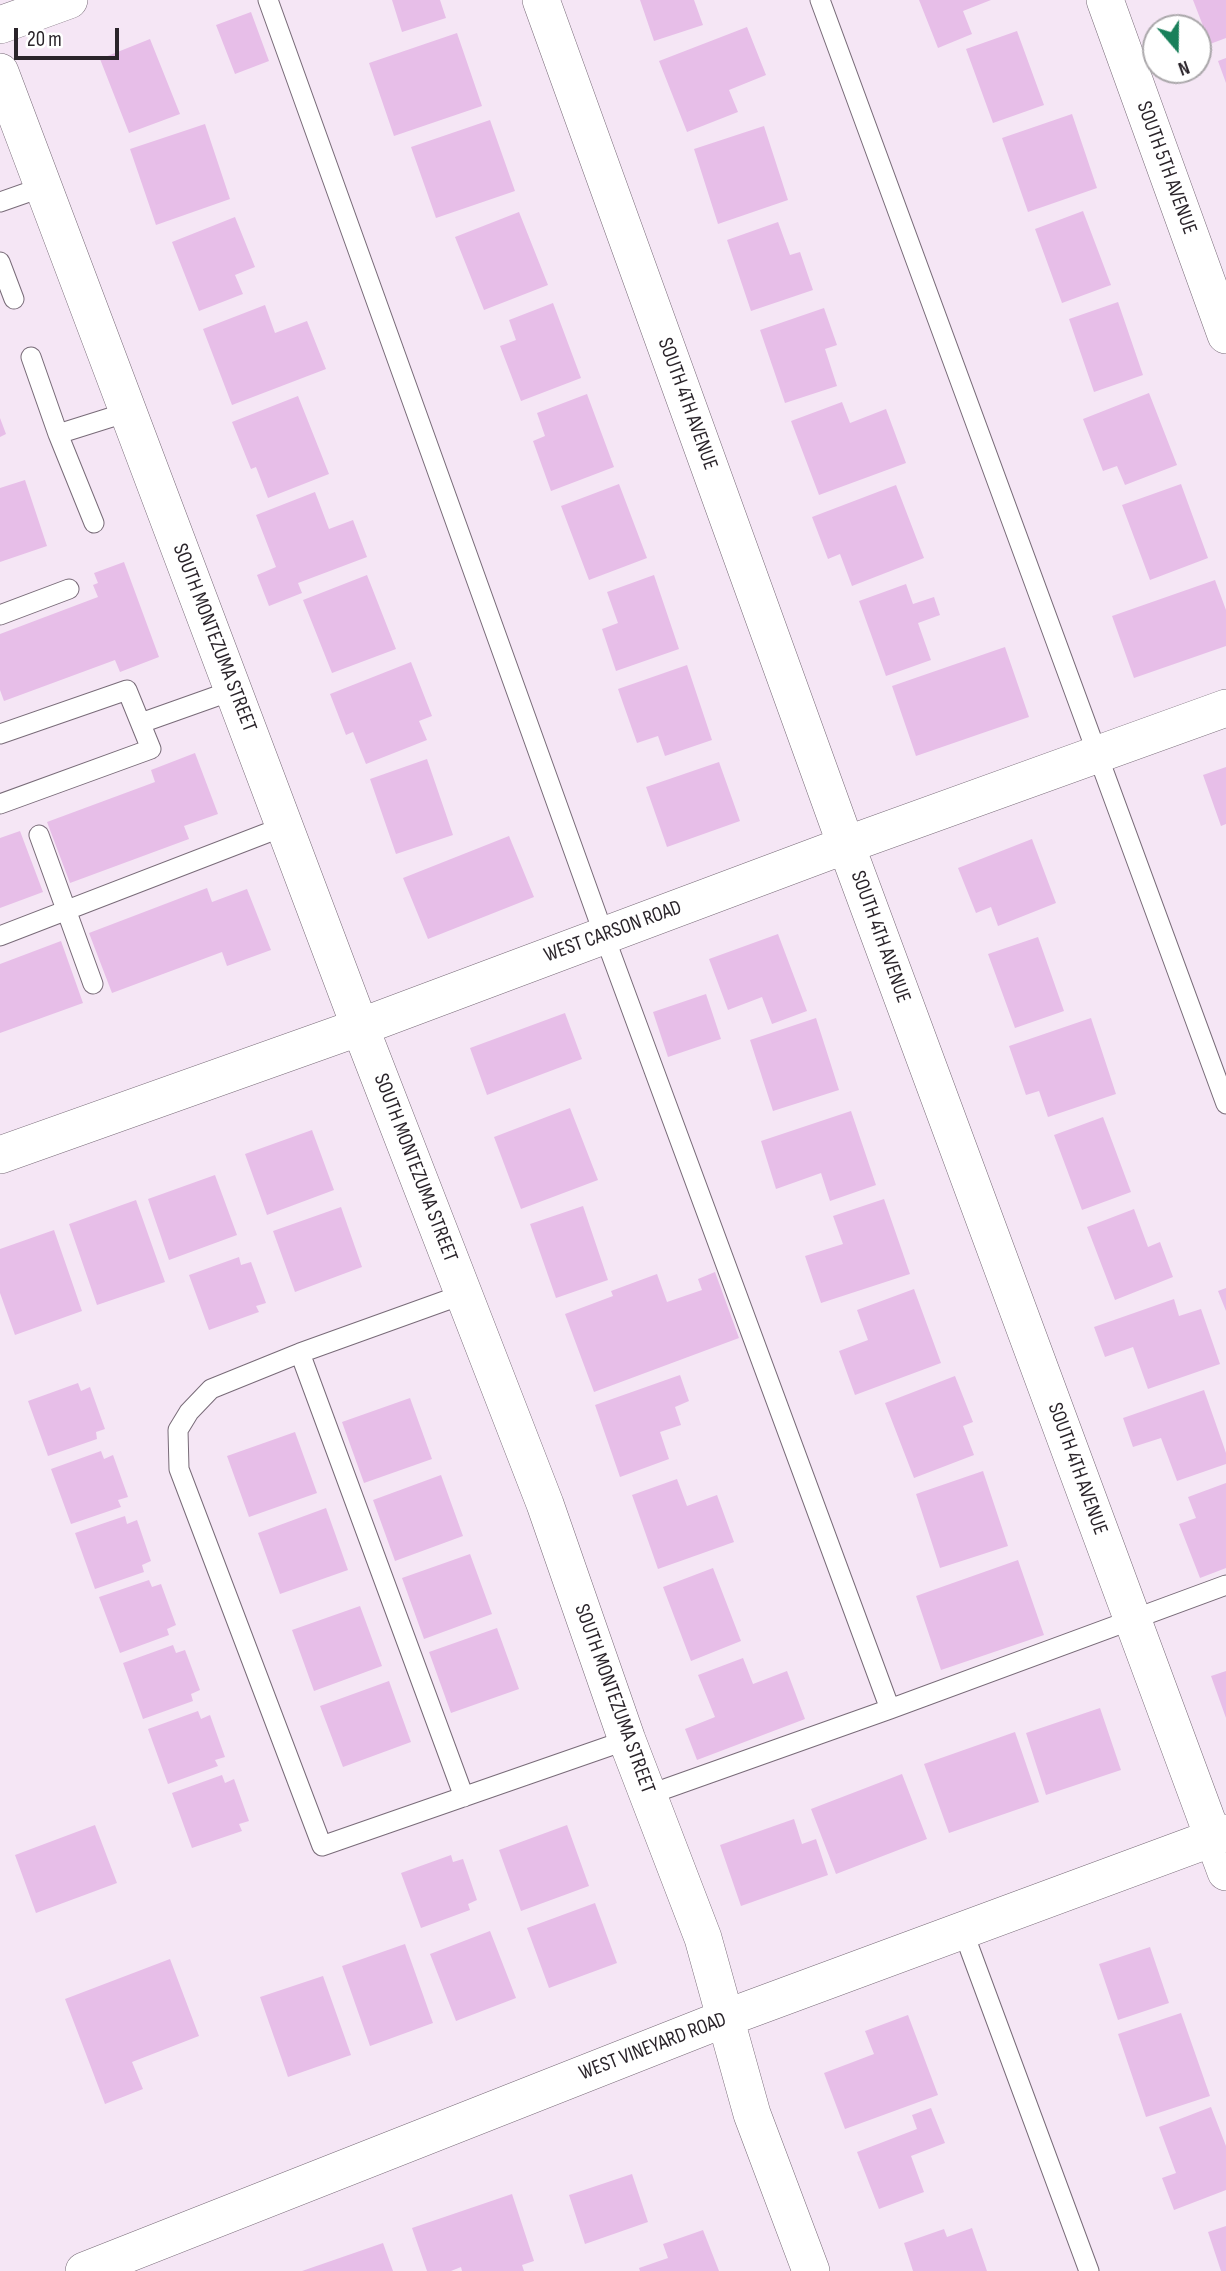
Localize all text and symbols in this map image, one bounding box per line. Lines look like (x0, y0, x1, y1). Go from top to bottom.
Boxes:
scale bar (18, 14, 122, 58)
north arrow (1142, 14, 1212, 84)
text: 20 m (27, 27, 62, 52)
text: N (1175, 55, 1192, 80)
street label: SOUTH 5TH AVENUE (1130, 98, 1202, 238)
street label: SOUTH 4TH AVENUE (651, 335, 723, 473)
street label: SOUTH MONTEZUMA STREET (166, 540, 262, 736)
street label: SOUTH 4TH AVENUE (844, 868, 916, 1006)
street label: WEST CARSON ROAD (541, 895, 685, 969)
street label: SOUTH MONTEZUMA STREET (367, 1070, 463, 1266)
street label: SOUTH 4TH AVENUE (1041, 1400, 1113, 1538)
street label: SOUTH MONTEZUMA STREET (568, 1601, 660, 1797)
street label: WEST VINEYARD ROAD (576, 2007, 730, 2087)

